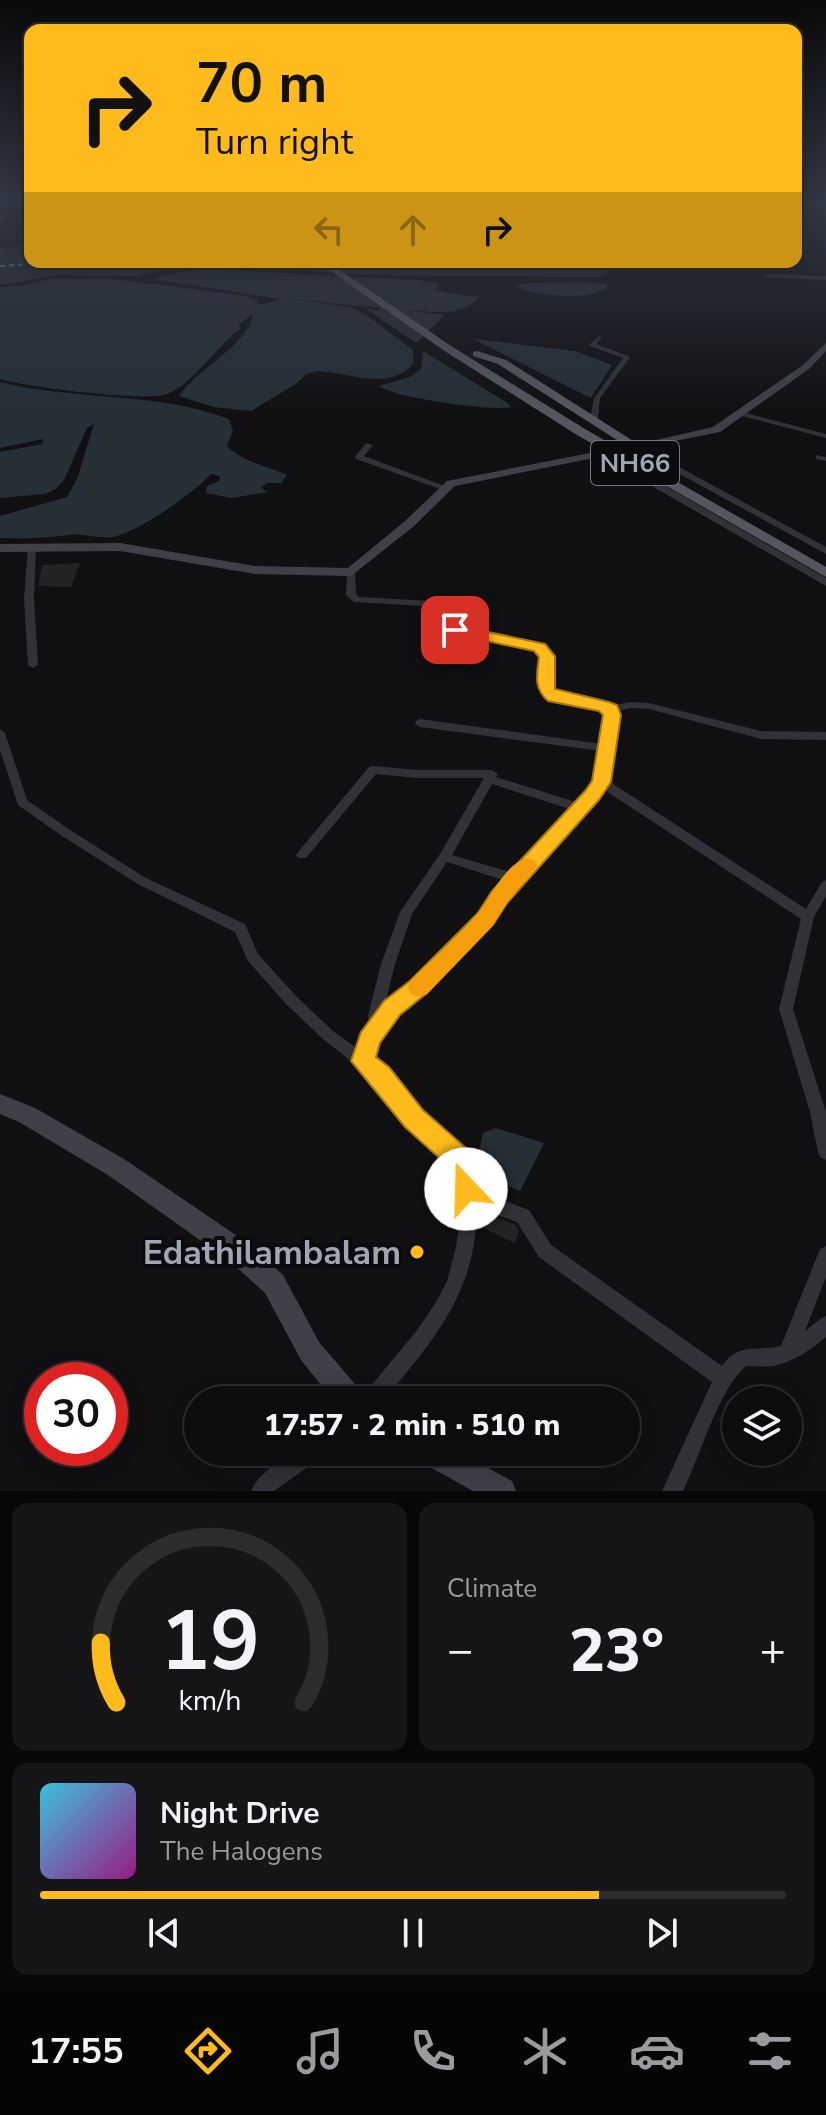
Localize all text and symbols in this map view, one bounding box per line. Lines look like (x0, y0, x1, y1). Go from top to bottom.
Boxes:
text: 70 m (196, 45, 327, 122)
icon: right (64, 56, 168, 160)
text: Turn right (196, 118, 353, 167)
icon: left (307, 208, 351, 252)
icon: ahead (391, 208, 435, 252)
icon: right (475, 208, 519, 252)
road number: NH66 (591, 441, 679, 485)
pin (421, 596, 489, 664)
icon: arrive (433, 608, 477, 652)
position arrow (424, 1147, 508, 1231)
place label: Edathilambalam (143, 1230, 401, 1276)
marker: Edathilambalam (408, 1243, 426, 1261)
speed limit sign: 30 (24, 1362, 128, 1466)
map controls (722, 1386, 802, 1466)
button: layers (722, 1386, 802, 1466)
text: 17:57 · 2 min · 510 m (264, 1405, 560, 1446)
text: Climate (447, 1571, 537, 1606)
text: 19 (160, 1585, 259, 1698)
text: 23° (569, 1610, 664, 1692)
text: − (447, 1621, 473, 1681)
text: + (760, 1621, 786, 1681)
text: km/h (178, 1681, 241, 1720)
text: Night Drive (160, 1793, 319, 1834)
text: The Halogens (160, 1834, 323, 1869)
icon: previous (142, 1911, 186, 1955)
icon: pause (391, 1911, 435, 1955)
icon: next (640, 1911, 684, 1955)
icon: directions (180, 2023, 236, 2079)
icon: music (292, 2023, 348, 2079)
icon: phone (405, 2023, 461, 2079)
icon: climate (517, 2023, 573, 2079)
icon: car (629, 2023, 685, 2079)
icon: filters (742, 2023, 798, 2079)
text: 17:55 (28, 2027, 124, 2076)

